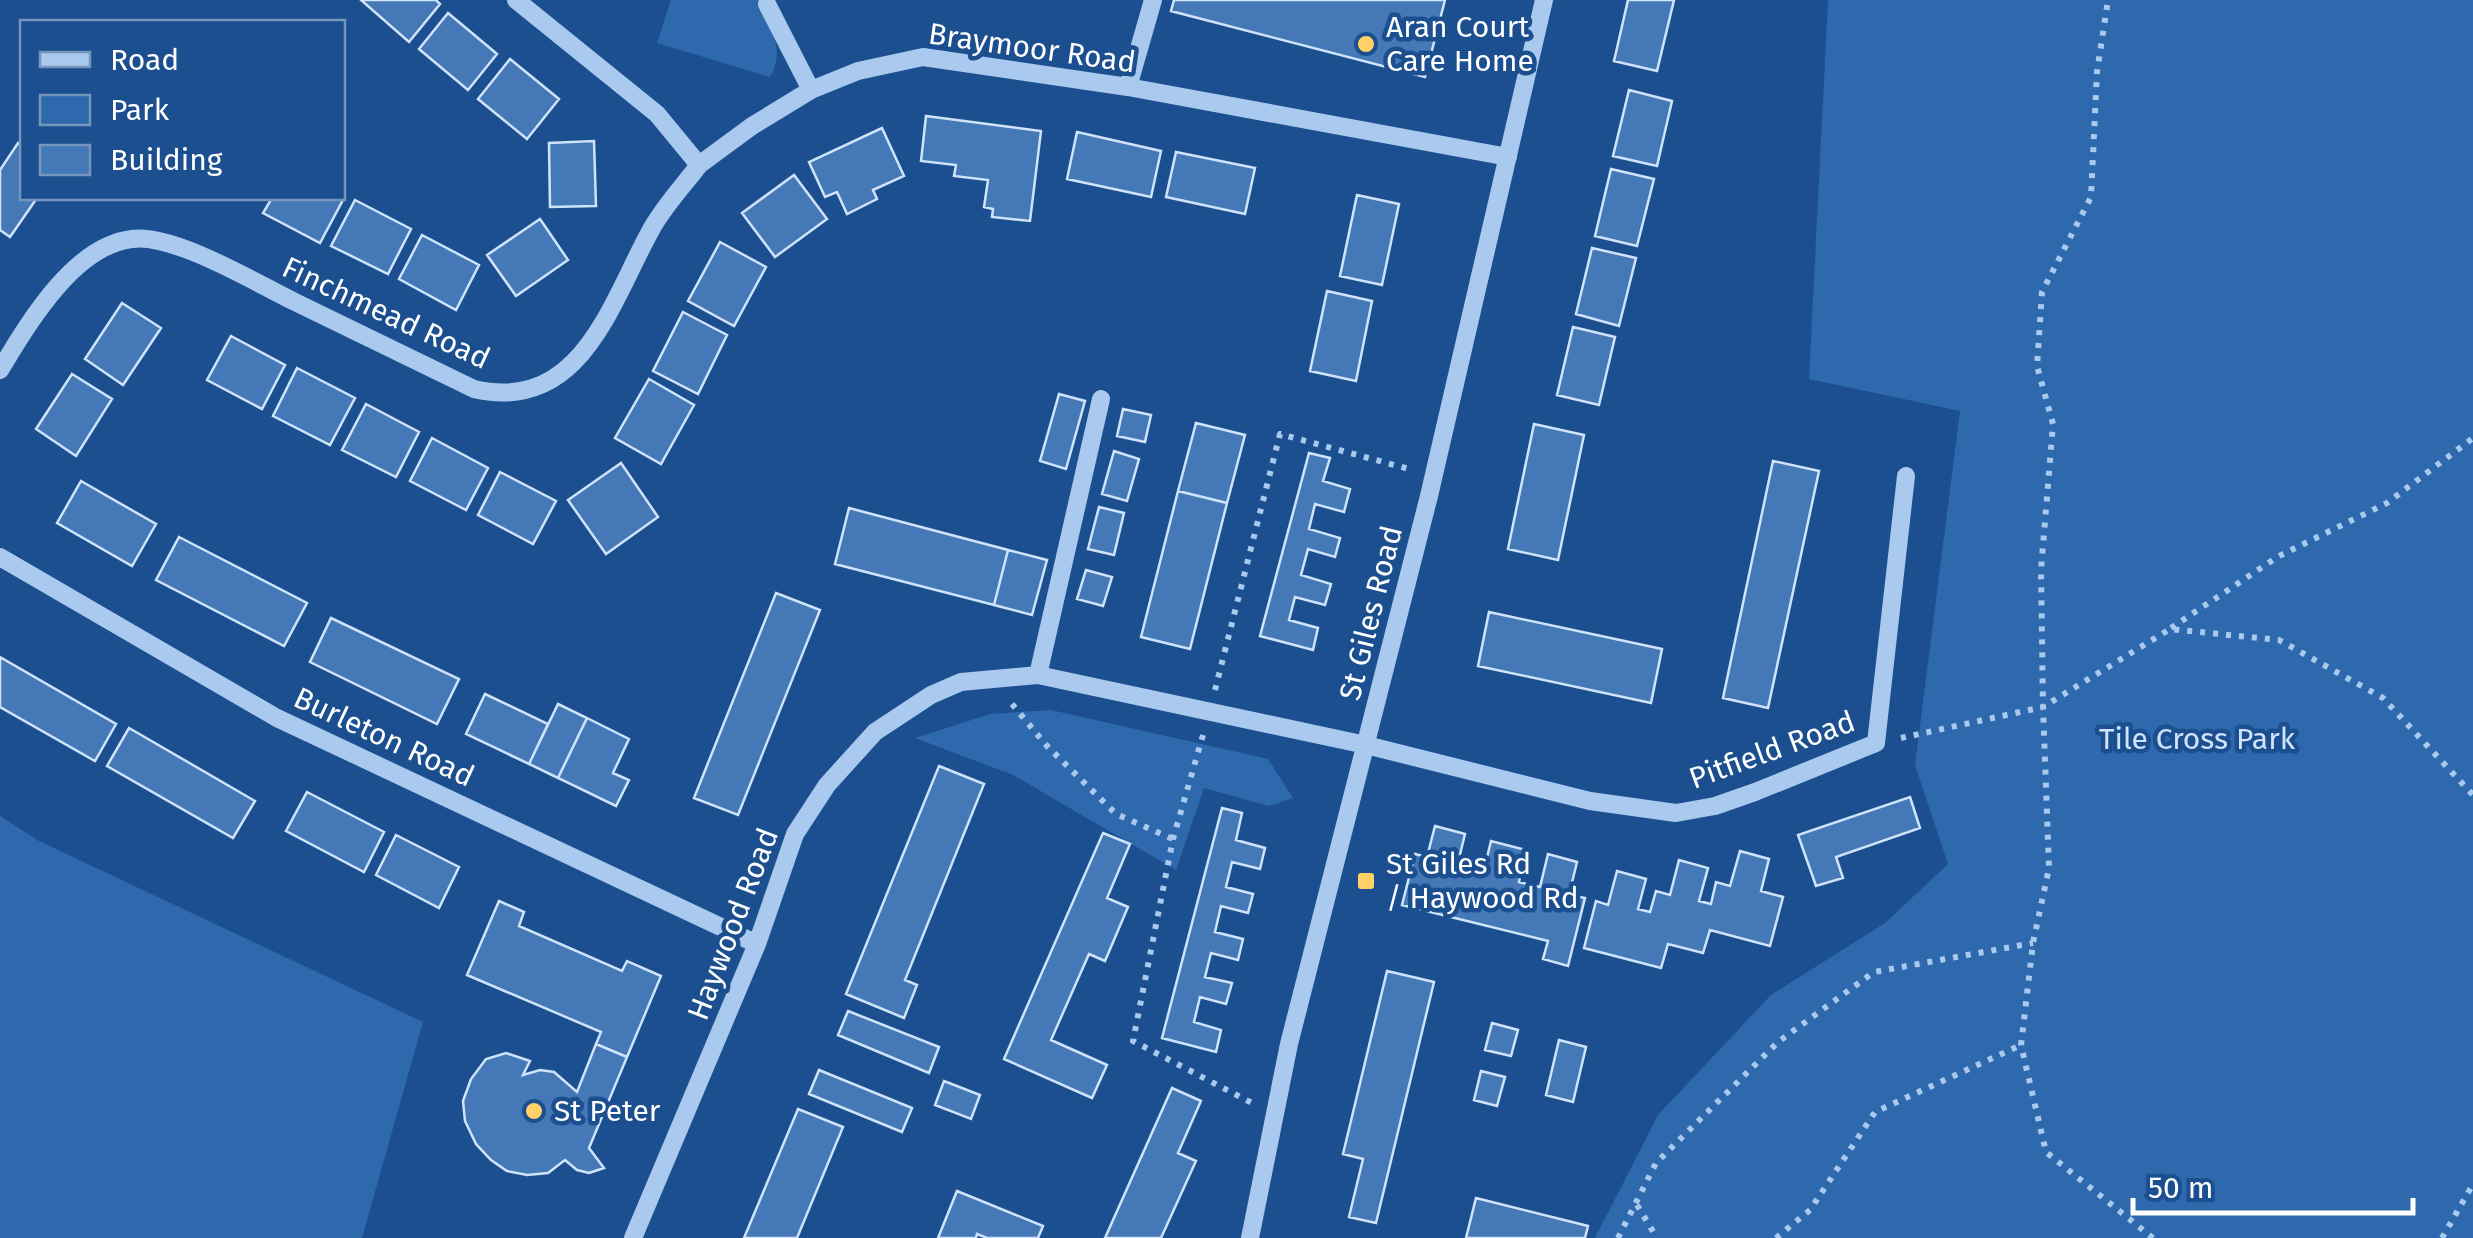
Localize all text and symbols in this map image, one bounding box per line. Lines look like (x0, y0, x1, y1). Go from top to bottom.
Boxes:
place label: Aran Court Care Home (1386, 9, 1534, 79)
street label: Braymoor Road (926, 16, 1138, 80)
legend (20, 20, 345, 200)
marker: Aran Court Care Home (1355, 33, 1377, 55)
text: Road (110, 42, 179, 78)
text: Park (110, 92, 170, 128)
text: Building (110, 142, 223, 178)
street label: Finchmead Road (277, 249, 495, 377)
street label: St Giles Road (1332, 522, 1410, 704)
street label: Burleton Road (288, 680, 480, 794)
street label: Pitfield Road (1684, 703, 1860, 797)
park label: Tile Cross Park (2099, 721, 2296, 757)
street label: Haywood Road (680, 823, 786, 1025)
place label: St Giles Rd / Haywood Rd (1386, 846, 1579, 916)
marker: St Giles Rd / Haywood Rd (1355, 870, 1377, 892)
place label: St Peter (554, 1093, 661, 1129)
marker: St Peter (523, 1100, 545, 1122)
scale bar (2133, 1153, 2413, 1215)
text: 50 m (2148, 1170, 2213, 1206)

